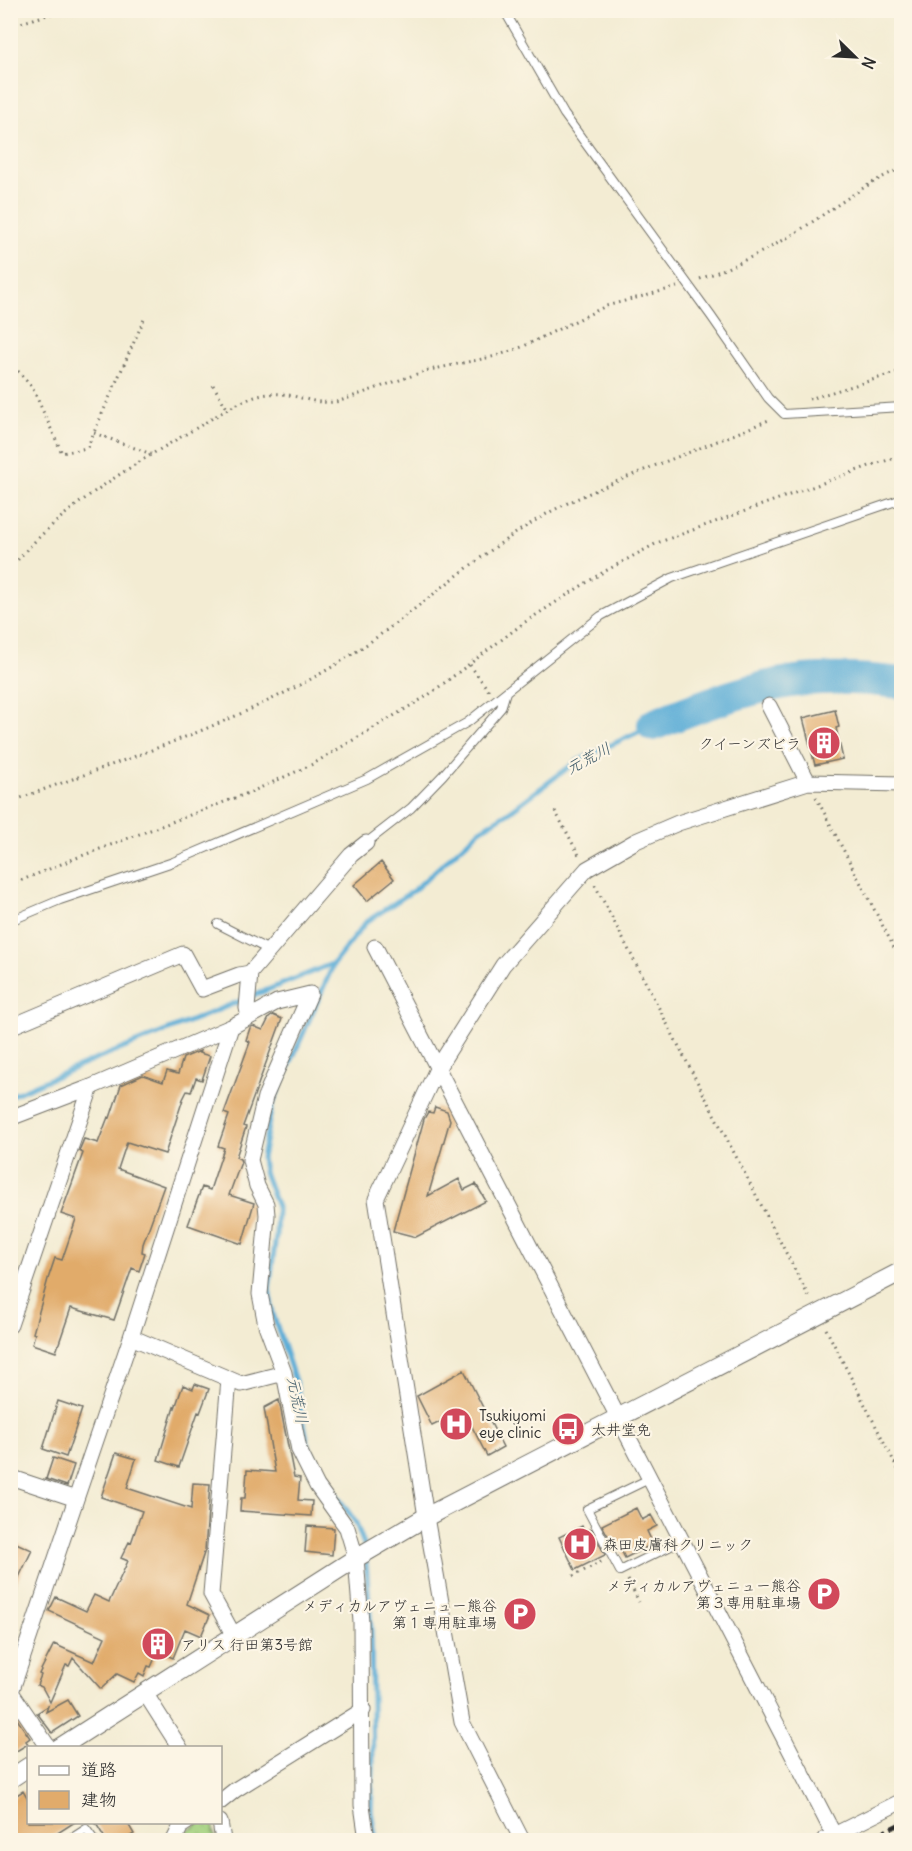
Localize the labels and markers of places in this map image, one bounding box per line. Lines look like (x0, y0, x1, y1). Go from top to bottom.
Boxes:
building icon: クイーンズビラ (806, 725, 842, 761)
place label: クイーンズビラ (698, 734, 801, 753)
hospital icon: Tsukiyomi eye clinic (438, 1406, 474, 1442)
place label: Tsukiyomi eye clinic (479, 1406, 546, 1442)
bus stop icon: 太井堂免 (550, 1411, 586, 1447)
place label: 太井堂免 (591, 1420, 651, 1439)
hospital icon: 森田皮膚科クリニック (562, 1526, 598, 1562)
place label: 森田皮膚科クリニック (603, 1535, 753, 1554)
place label: メディカルアヴェニュー熊谷 第３専用駐車場 (607, 1576, 801, 1612)
parking icon: メディカルアヴェニュー熊谷 第３専用駐車場 (806, 1576, 842, 1612)
place label: メディカルアヴェニュー熊谷 第１専用駐車場 (303, 1596, 497, 1632)
parking icon: メディカルアヴェニュー熊谷 第１専用駐車場 (502, 1596, 538, 1632)
building icon: アリス 行田第3号館 (140, 1626, 176, 1662)
place label: アリス 行田第3号館 (181, 1635, 313, 1654)

